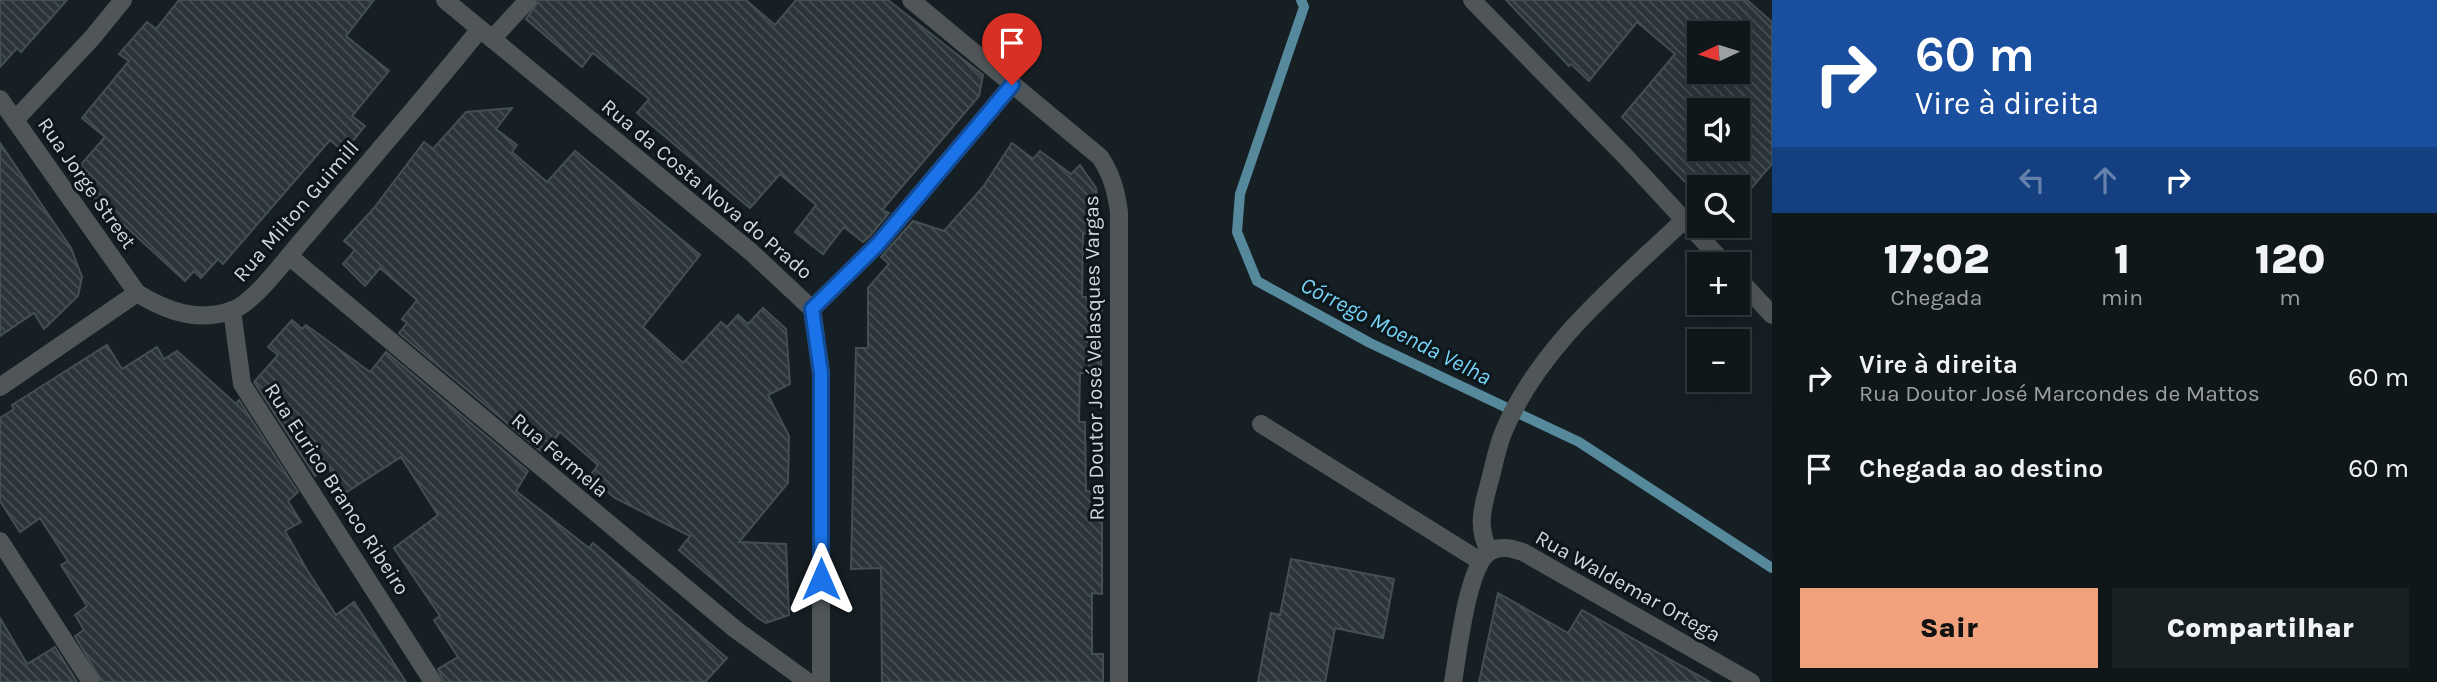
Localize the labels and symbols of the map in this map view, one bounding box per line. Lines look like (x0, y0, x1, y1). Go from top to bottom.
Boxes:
pin (982, 13, 1042, 85)
north arrow (1687, 21, 1750, 84)
street label: Rua da Costa Nova do Prado (597, 94, 817, 284)
street label: Rua Jorge Street (33, 113, 141, 253)
street label: Rua Milton Guimill (228, 135, 364, 287)
street label: Rua Doutor José Velasques Vargas (1079, 195, 1109, 521)
water label: Córrego Moenda Velha (1296, 271, 1496, 391)
street label: Rua Eurico Branco Ribeiro (259, 379, 415, 599)
street label: Rua Fermela (507, 408, 613, 502)
street label: Rua Waldemar Ortega (1531, 525, 1725, 647)
position arrow (784, 542, 858, 616)

